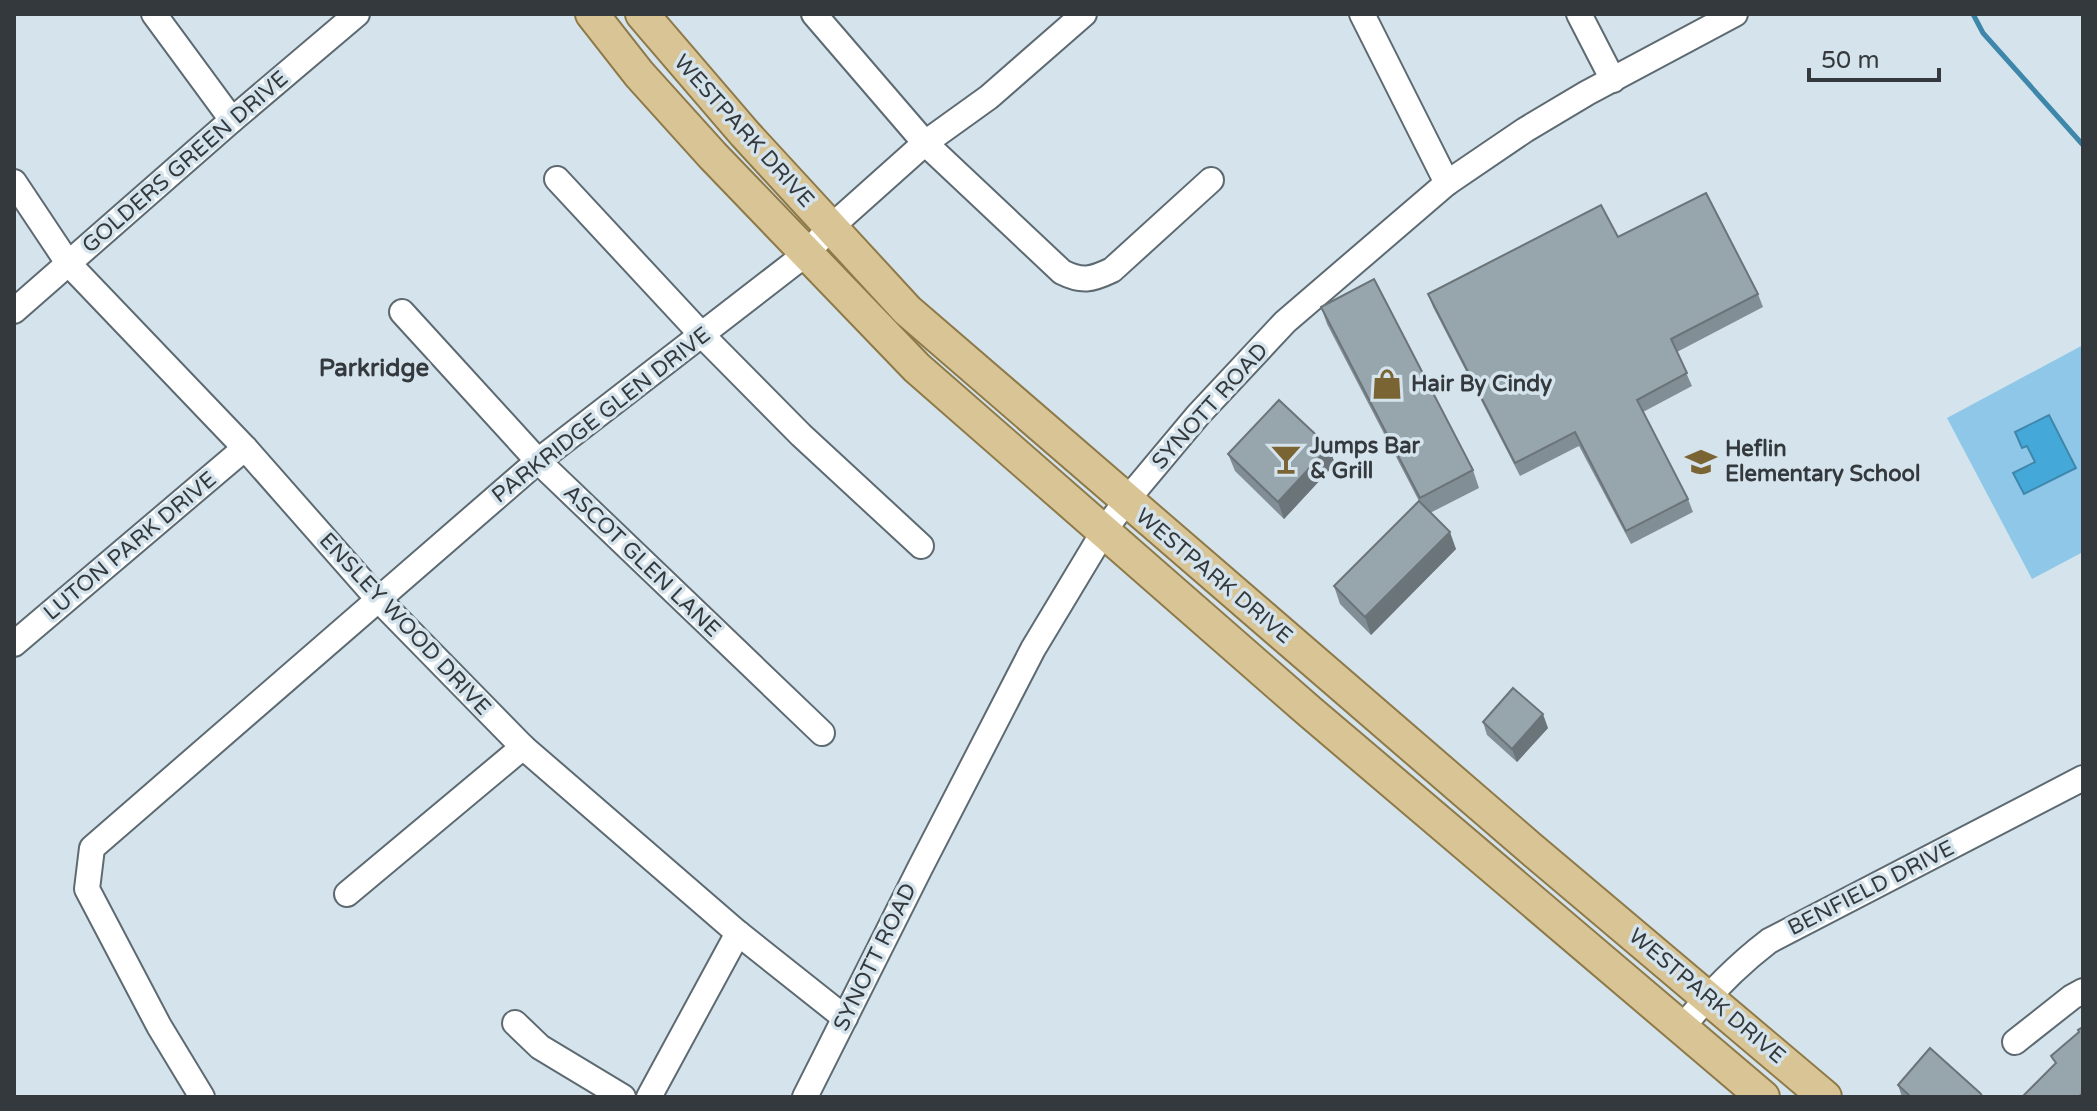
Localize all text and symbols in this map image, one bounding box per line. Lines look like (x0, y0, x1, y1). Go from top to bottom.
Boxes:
scale bar (1809, 32, 1939, 82)
text: 50 m (1821, 46, 1879, 75)
street label: WESTPARK DRIVE (669, 49, 819, 213)
street label: GOLDERS GREEN DRIVE (77, 66, 293, 258)
street label: PARKRIDGE GLEN DRIVE (487, 322, 715, 508)
street label: SYNOTT ROAD (1146, 337, 1274, 475)
district label: Parkridge (319, 354, 430, 383)
shop icon: Hair By Cindy (1370, 367, 1404, 401)
place label: Hair By Cindy (1411, 371, 1552, 397)
place label: Jumps Bar & Grill (1309, 433, 1421, 484)
place label: Heflin Elementary School (1725, 436, 1920, 487)
bar icon: Jumps Bar & Grill (1269, 442, 1303, 476)
school or university icon: Heflin Elementary School (1684, 445, 1718, 479)
street label: LUTON PARK DRIVE (38, 466, 222, 626)
street label: ASCOT GLEN LANE (558, 479, 726, 643)
street label: WESTPARK DRIVE (1130, 503, 1298, 649)
street label: ENSLEY WOOD DRIVE (314, 527, 496, 721)
street label: BENFIELD DRIVE (1783, 835, 1959, 941)
street label: SYNOTT ROAD (828, 879, 922, 1035)
street label: WESTPARK DRIVE (1623, 923, 1791, 1069)

